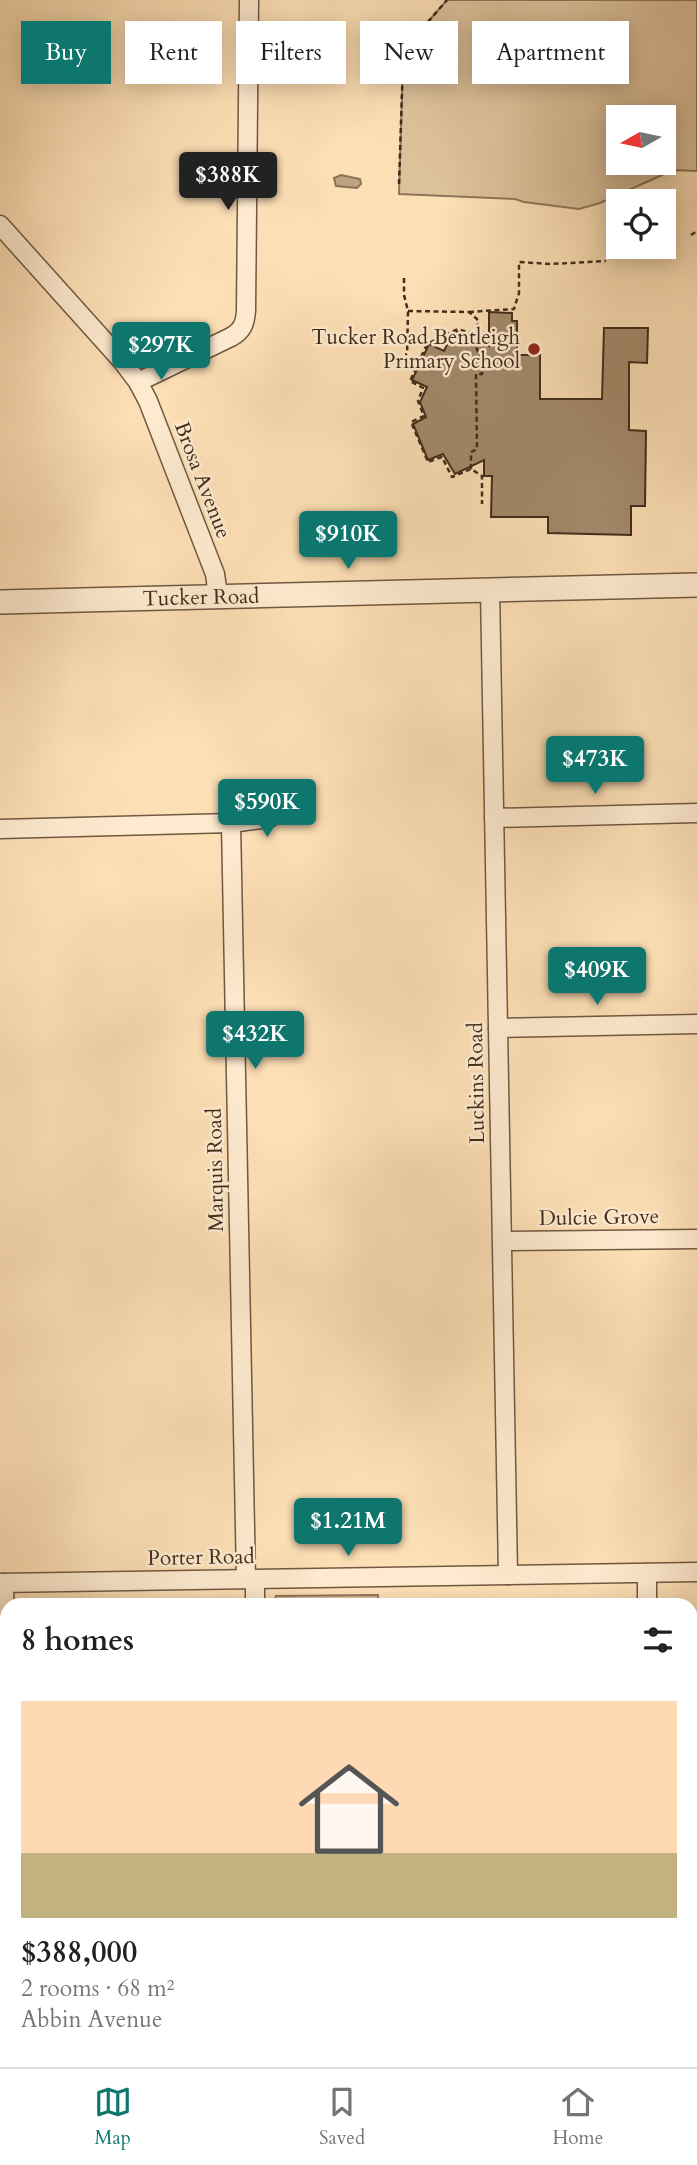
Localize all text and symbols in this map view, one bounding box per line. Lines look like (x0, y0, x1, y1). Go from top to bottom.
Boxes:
chip: Buy (21, 21, 111, 84)
chip: Rent (125, 21, 222, 84)
chip: Filters (236, 21, 346, 84)
chip: New (360, 21, 458, 84)
chip: Apartment (472, 21, 629, 84)
north arrow (606, 105, 676, 175)
map controls (606, 105, 676, 259)
pin: $388K (179, 152, 277, 212)
text: $388K (195, 159, 261, 190)
button: locate (606, 189, 676, 259)
pin: $297K (112, 322, 210, 382)
place label: Tucker Road Bentleigh Primary School (311, 323, 520, 376)
text: $297K (128, 329, 194, 360)
marker: Tucker Road Bentleigh Primary School (526, 341, 542, 357)
street label: Brosa Avenue (167, 418, 238, 543)
pin: $910K (299, 512, 397, 571)
text: $910K (315, 518, 381, 549)
street label: Tucker Road (142, 582, 260, 614)
pin: $473K (546, 736, 644, 796)
text: $473K (562, 743, 628, 774)
pin: $590K (218, 780, 316, 839)
text: $590K (234, 786, 300, 817)
pin: $409K (548, 948, 646, 1007)
text: $409K (564, 954, 630, 985)
pin: $432K (206, 1012, 304, 1071)
text: $432K (222, 1018, 288, 1049)
street label: Luckins Road (461, 1022, 492, 1144)
street label: Marquis Road (200, 1108, 231, 1232)
street label: Dulcie Grove (539, 1202, 659, 1233)
pin: $1.21M (291, 1498, 405, 1558)
text: $1.21M (310, 1505, 386, 1536)
street label: Porter Road (147, 1542, 255, 1573)
text: 8 homes (21, 1620, 134, 1661)
icon: filters (639, 1621, 677, 1659)
icon: home (286, 1746, 412, 1872)
text: $388,000 (21, 1932, 137, 1973)
text: 2 rooms · 68 m² (21, 1973, 174, 2004)
text: Abbin Avenue (21, 2004, 162, 2035)
tab: Map (94, 2083, 132, 2151)
tab: Saved (319, 2083, 365, 2151)
tab: Home (552, 2083, 603, 2151)

